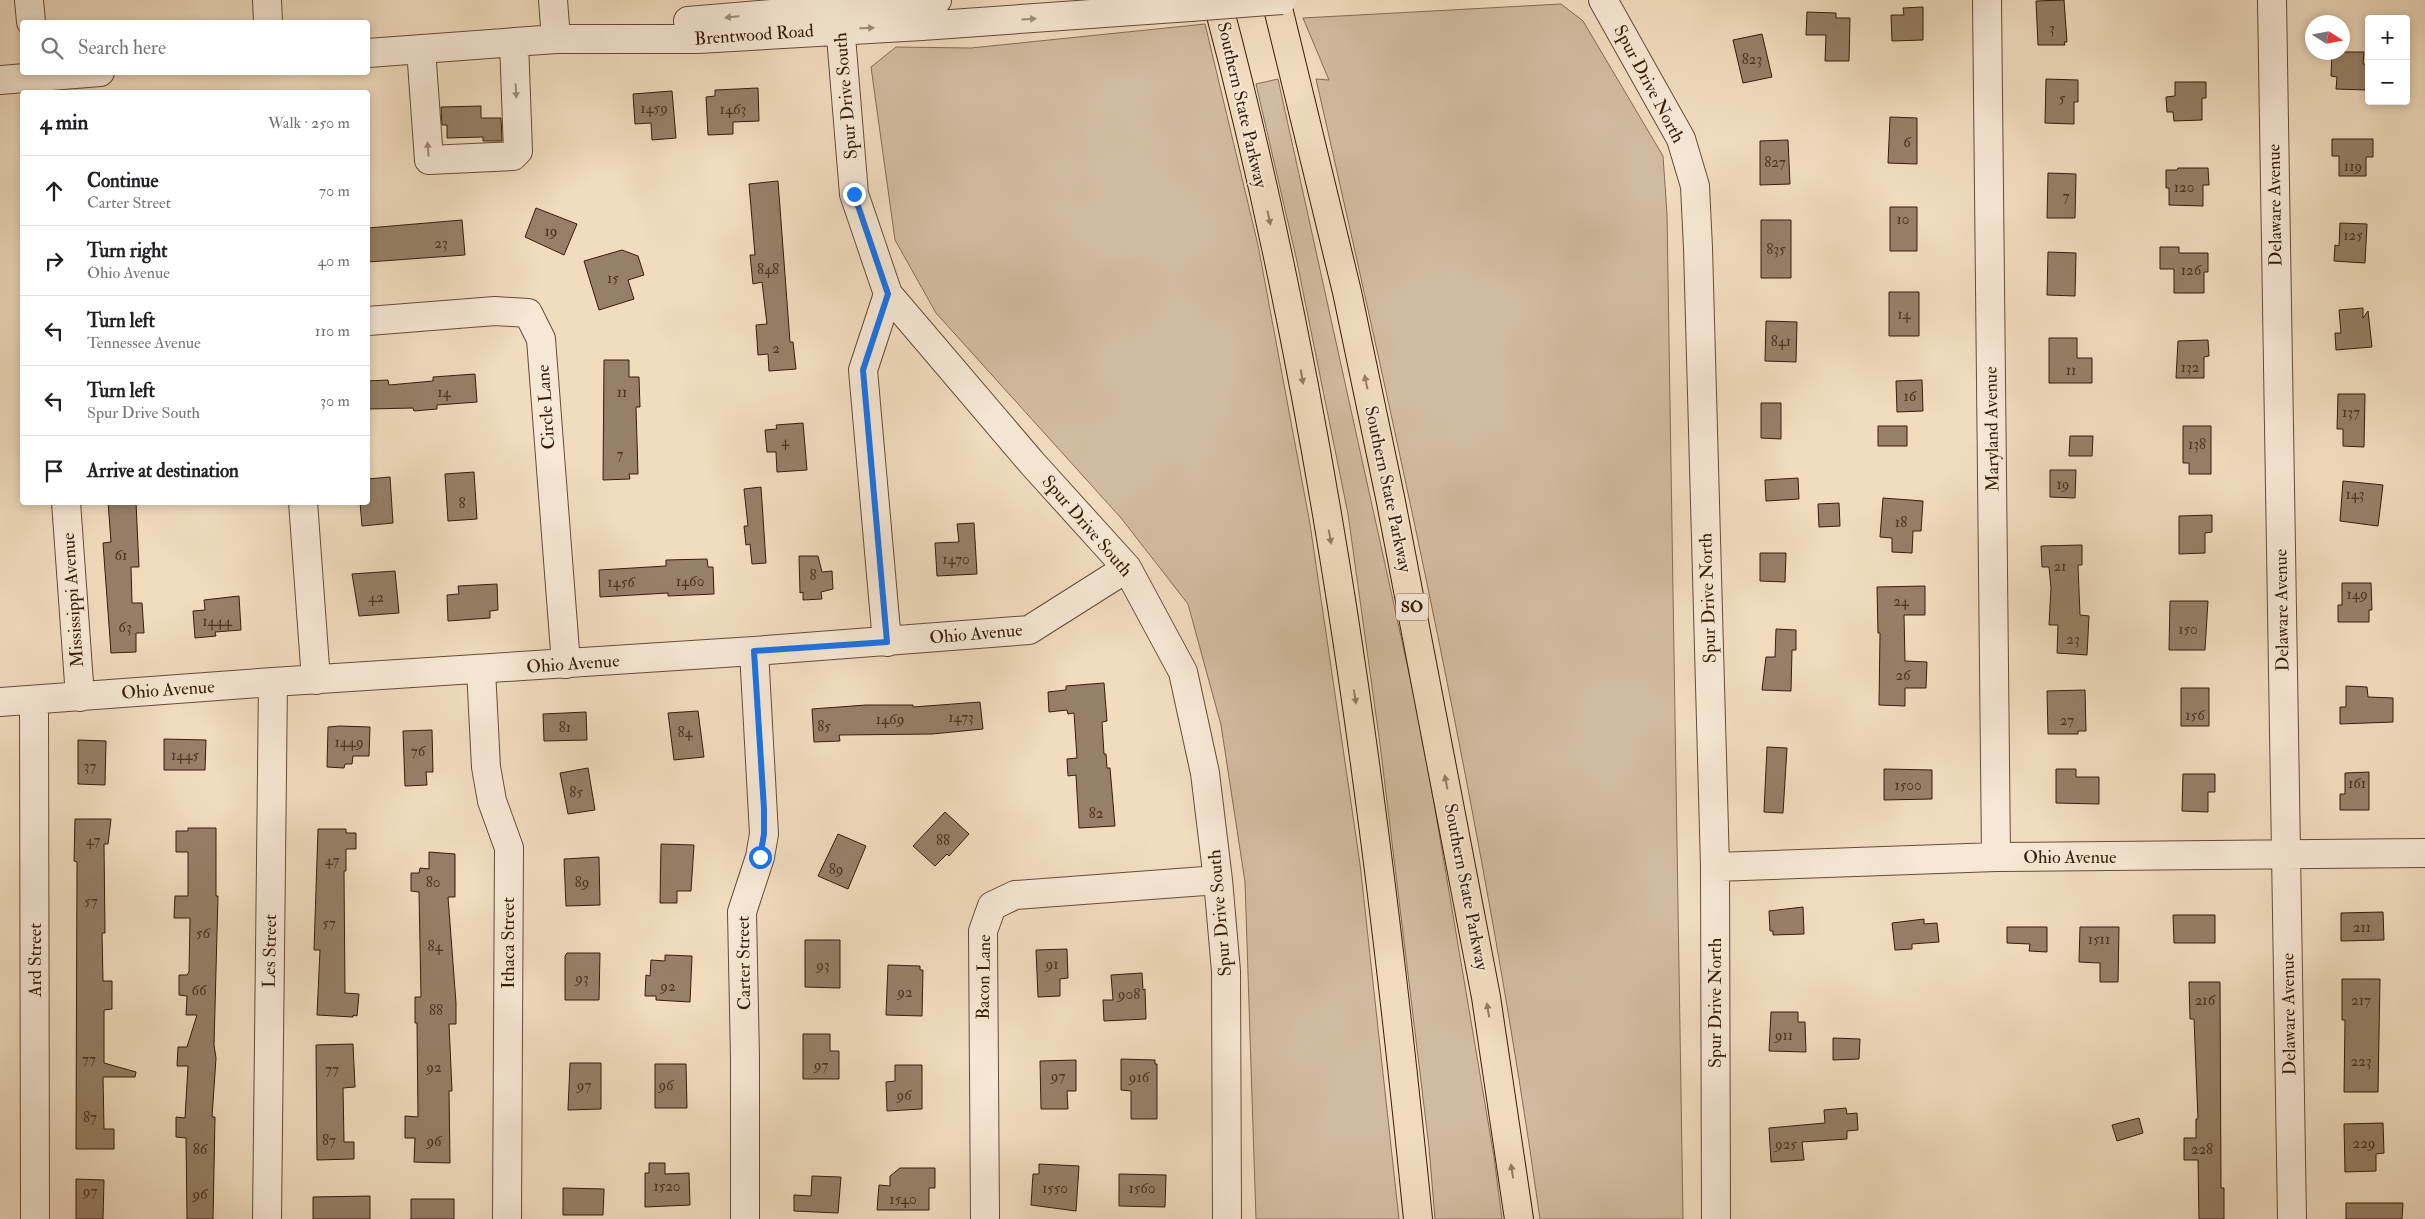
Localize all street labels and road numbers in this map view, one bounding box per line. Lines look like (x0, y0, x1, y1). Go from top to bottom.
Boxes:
street label: Brentwood Road (694, 19, 815, 51)
street label: Southern State Parkway (1212, 20, 1273, 191)
street label: Spur Drive North (1608, 21, 1690, 147)
street label: Spur Drive South (829, 31, 863, 160)
street label: Delaware Avenue (2262, 143, 2288, 266)
street label: Circle Lane (532, 363, 560, 450)
street label: Maryland Avenue (1979, 366, 2005, 492)
street label: Southern State Parkway (1359, 404, 1417, 575)
street label: Spur Drive South (1037, 471, 1138, 582)
street label: Mississippi Avenue (57, 531, 89, 668)
street label: Spur Drive North (1694, 532, 1722, 663)
street label: Delaware Avenue (2269, 548, 2295, 671)
road number: SO (1396, 594, 1428, 620)
street label: Ohio Avenue (929, 618, 1024, 650)
street label: Ohio Avenue (526, 649, 621, 679)
street label: Ohio Avenue (121, 675, 216, 705)
street label: Southern State Parkway (1439, 802, 1494, 974)
street label: Ohio Avenue (2023, 846, 2117, 869)
street label: Spur Drive South (1203, 848, 1237, 977)
street label: Ithaca Street (497, 897, 520, 989)
street label: Les Street (258, 914, 282, 988)
street label: Carter Street (732, 915, 756, 1010)
street label: Ard Street (24, 923, 47, 998)
street label: Bacon Lane (972, 934, 996, 1020)
street label: Spur Drive North (1704, 937, 1727, 1068)
street label: Delaware Avenue (2276, 952, 2302, 1075)

